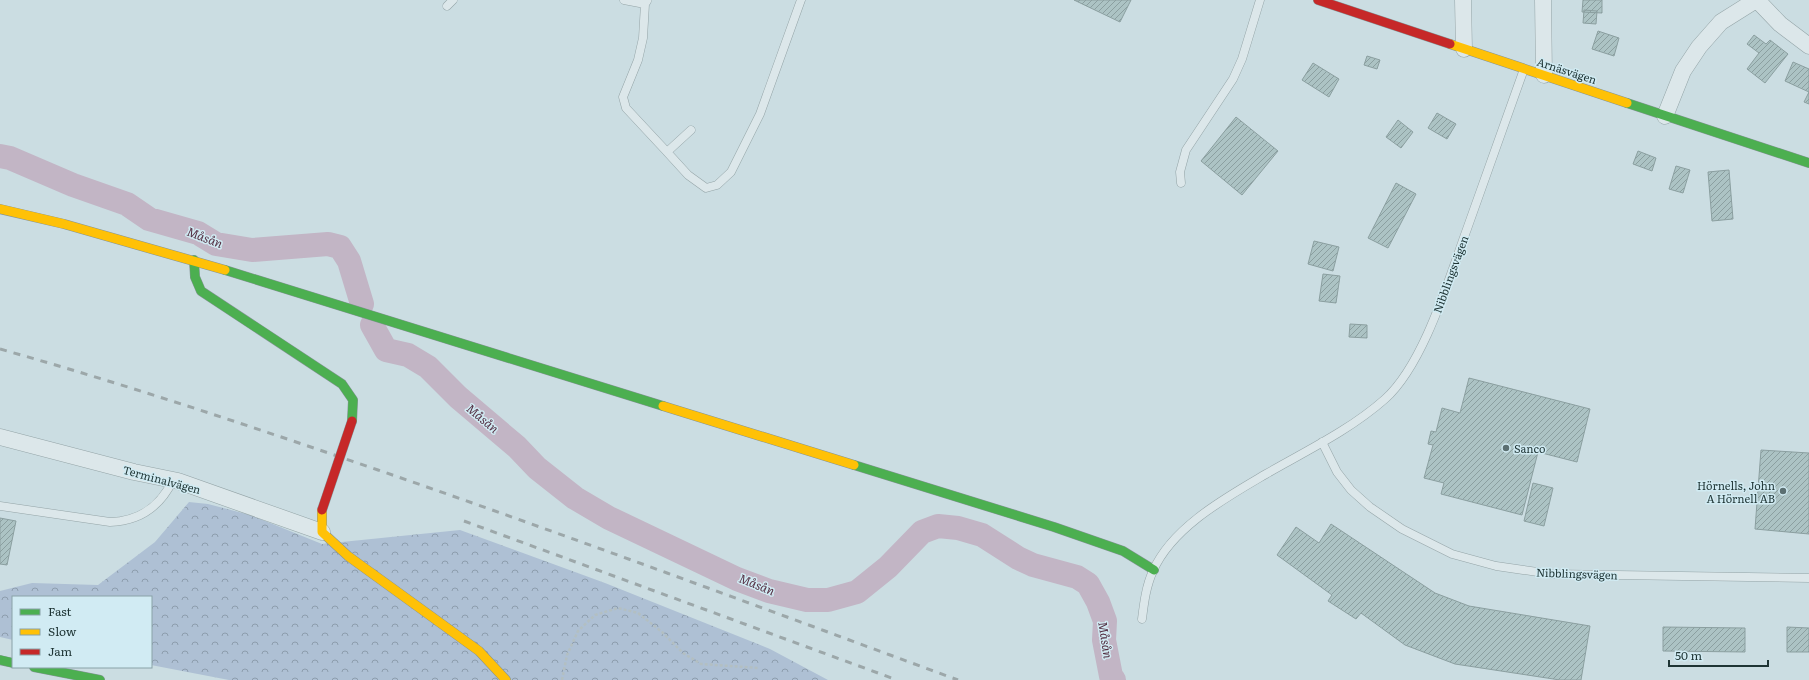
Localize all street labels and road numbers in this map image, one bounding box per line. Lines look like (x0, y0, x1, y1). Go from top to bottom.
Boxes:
street label: Arnäsvägen (1535, 53, 1599, 87)
street label: Nibblingsvägen (1429, 233, 1471, 315)
street label: Terminalvägen (121, 461, 203, 497)
street label: Nibblingsvägen (1536, 564, 1618, 582)

